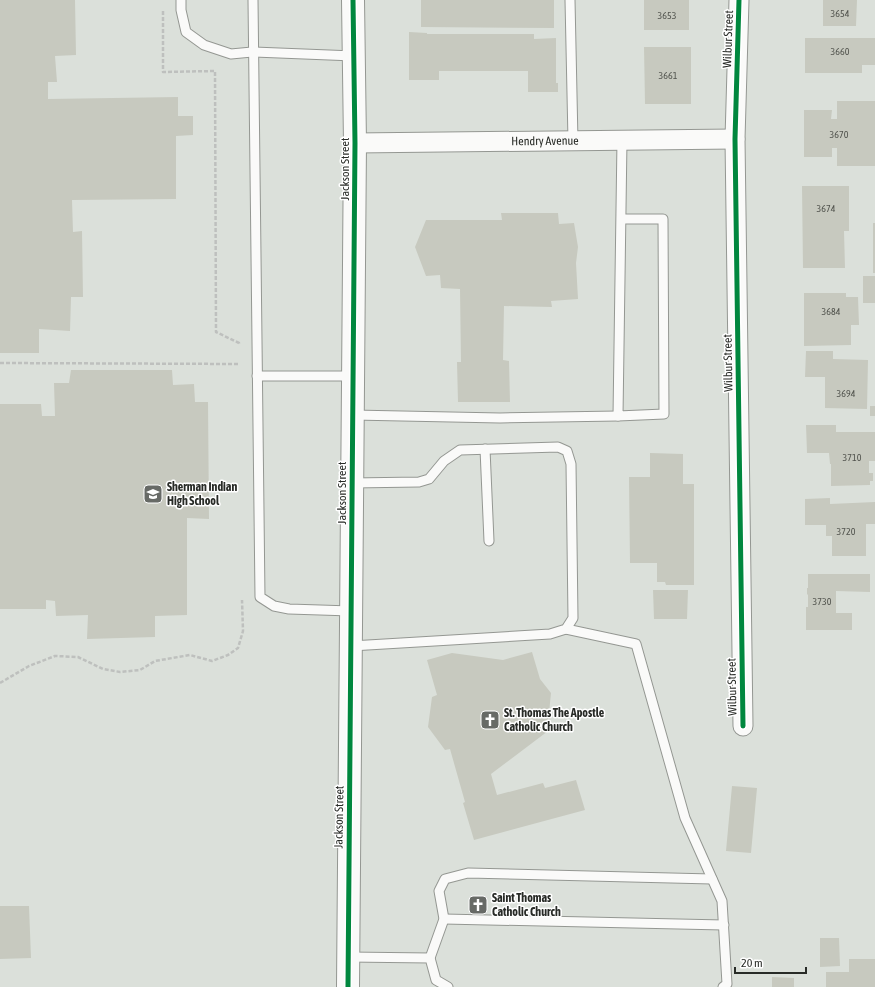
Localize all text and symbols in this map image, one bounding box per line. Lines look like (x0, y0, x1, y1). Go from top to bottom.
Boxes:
house number: 3654 (831, 8, 850, 19)
street label: Wilbur Street (720, 9, 736, 68)
house number: 3653 (658, 10, 677, 21)
house number: 3660 (831, 46, 850, 57)
house number: 3661 (659, 70, 678, 81)
house number: 3670 (830, 129, 849, 140)
street label: Hendry Avenue (511, 134, 579, 148)
street label: Jackson Street (338, 137, 352, 200)
house number: 3674 (817, 203, 836, 214)
house number: 3684 (822, 306, 841, 317)
street label: Wilbur Street (720, 334, 736, 392)
house number: 3694 (837, 388, 856, 399)
house number: 3710 (843, 452, 862, 463)
street label: Jackson Street (335, 461, 349, 524)
place label: Sherman Indian High School (167, 480, 237, 508)
school or university icon: Sherman Indian High School (142, 483, 164, 505)
house number: 3720 (837, 526, 856, 537)
house number: 3730 (813, 596, 832, 607)
street label: Wilbur Street (724, 658, 740, 716)
place label: St. Thomas The Apostle Catholic Church (504, 706, 605, 734)
church icon: St. Thomas The Apostle Catholic Church (479, 709, 501, 731)
street label: Jackson Street (331, 785, 347, 849)
place label: Saint Thomas Catholic Church (492, 891, 561, 919)
church icon: Saint Thomas Catholic Church (467, 894, 489, 916)
scale bar (735, 949, 806, 975)
text: 20 m (741, 956, 763, 970)

